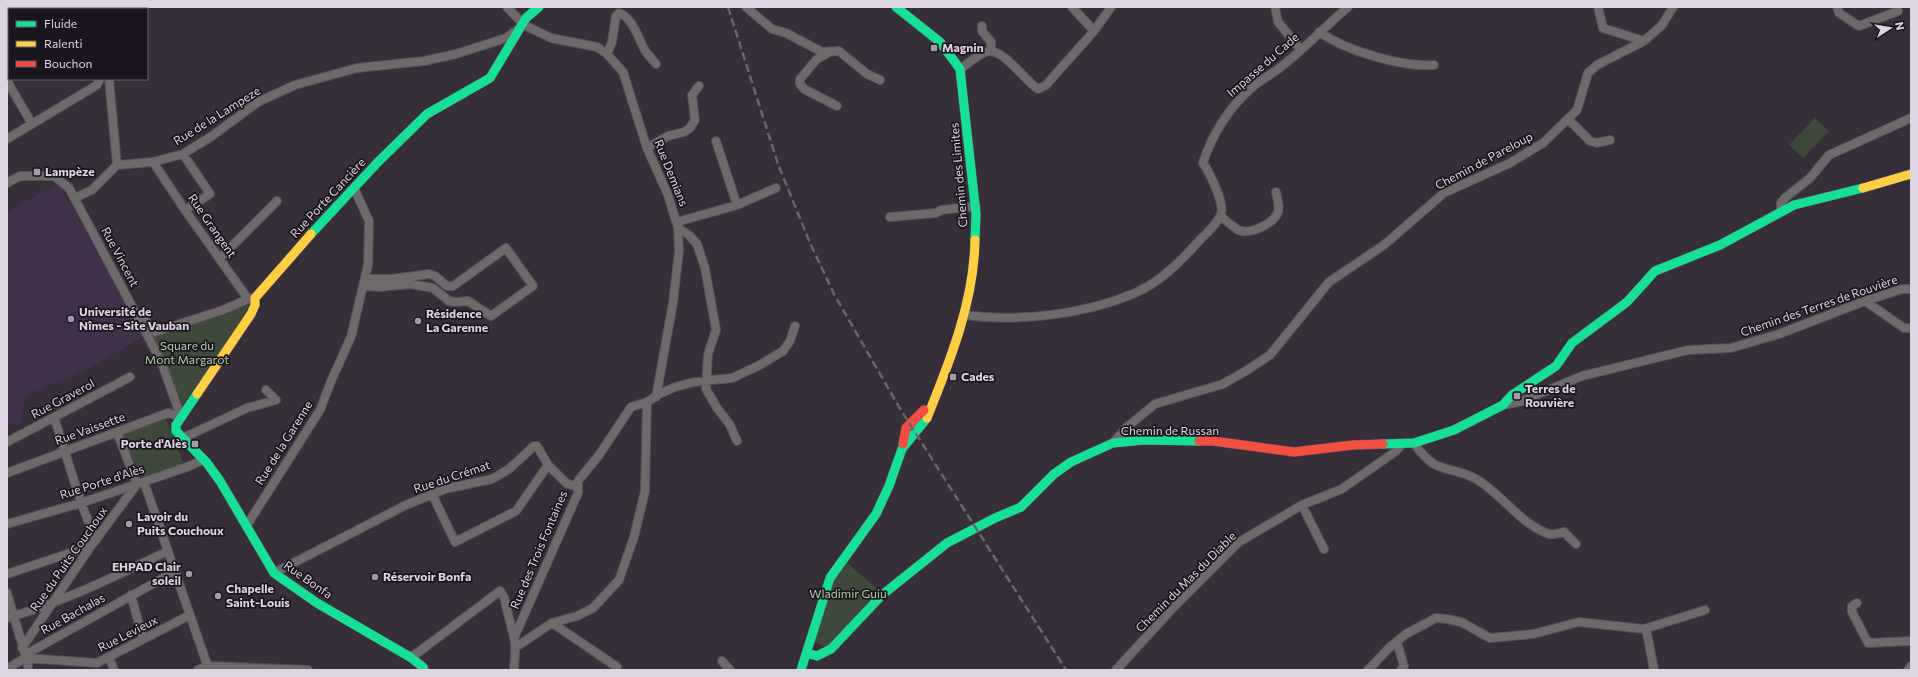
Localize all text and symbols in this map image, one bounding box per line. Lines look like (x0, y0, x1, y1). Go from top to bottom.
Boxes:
legend (8, 8, 148, 80)
north arrow (1870, 8, 1910, 48)
text: Fluide (44, 16, 77, 30)
text: N (1893, 20, 1907, 31)
street label: Impasse du Cade (1224, 29, 1301, 99)
text: Ralenti (44, 36, 83, 50)
place label: Magnin (942, 40, 984, 54)
marker: Magnin (929, 43, 939, 53)
text: Bouchon (44, 56, 92, 70)
street label: Rue de la Lampeze (170, 83, 263, 148)
street label: Chemin des Limites (946, 122, 970, 228)
street label: Chemin de Pareloup (1432, 128, 1535, 192)
street label: Rue Demians (652, 137, 692, 208)
street label: Rue Porte Cancière (287, 155, 368, 240)
place label: Lampèze (45, 164, 95, 178)
marker: Lampèze (32, 167, 42, 177)
street label: Rue Grangent (186, 191, 240, 260)
street label: Rue Vincent (99, 224, 142, 289)
street label: Chemin des Terres de Rouvière (1738, 272, 1899, 339)
place label: Université de Nîmes - Site Vauban (79, 304, 189, 332)
place label: Résidence La Garenne (426, 306, 488, 334)
marker: Université de Nîmes - Site Vauban (66, 314, 76, 324)
marker: Résidence La Garenne (413, 316, 423, 326)
park label: Square du Mont Margarot (145, 338, 229, 366)
place label: Cades (961, 369, 995, 383)
marker: Cades (948, 372, 958, 382)
street label: Rue Graverol (28, 376, 97, 421)
place label: Terres de Rouvière (1525, 381, 1575, 409)
marker: Terres de Rouvière (1512, 391, 1522, 401)
street label: Rue de la Garenne (252, 398, 315, 487)
street label: Rue Vaissette (53, 409, 127, 447)
street label: Chemin de Russan (1121, 423, 1219, 437)
place label: Porte d'Alès (121, 436, 187, 450)
marker: Porte d'Alès (190, 439, 200, 449)
street label: Rue du Crémat (411, 457, 492, 495)
street label: Rue Porte d'Alès (58, 461, 146, 501)
street label: Rue des Trois Fontaines (507, 488, 569, 611)
street label: Rue du Puits Couchoux (27, 503, 110, 613)
place label: Lavoir du Puits Couchoux (137, 509, 224, 537)
marker: Lavoir du Puits Couchoux (124, 519, 134, 529)
street label: Chemin du Mas du Diable (1132, 528, 1238, 634)
street label: Rue Bonfa (282, 557, 336, 601)
place label: EHPAD Clair soleil (112, 559, 181, 587)
marker: EHPAD Clair soleil (184, 569, 194, 579)
place label: Réservoir Bonfa (383, 569, 471, 583)
marker: Réservoir Bonfa (370, 572, 380, 582)
place label: Chapelle Saint-Louis (226, 581, 290, 609)
park label: Wladimir Guiu (809, 586, 887, 600)
street label: Rue Bachalas (38, 590, 107, 637)
marker: Chapelle Saint-Louis (213, 591, 223, 601)
street label: Rue Levieux (95, 612, 160, 654)

